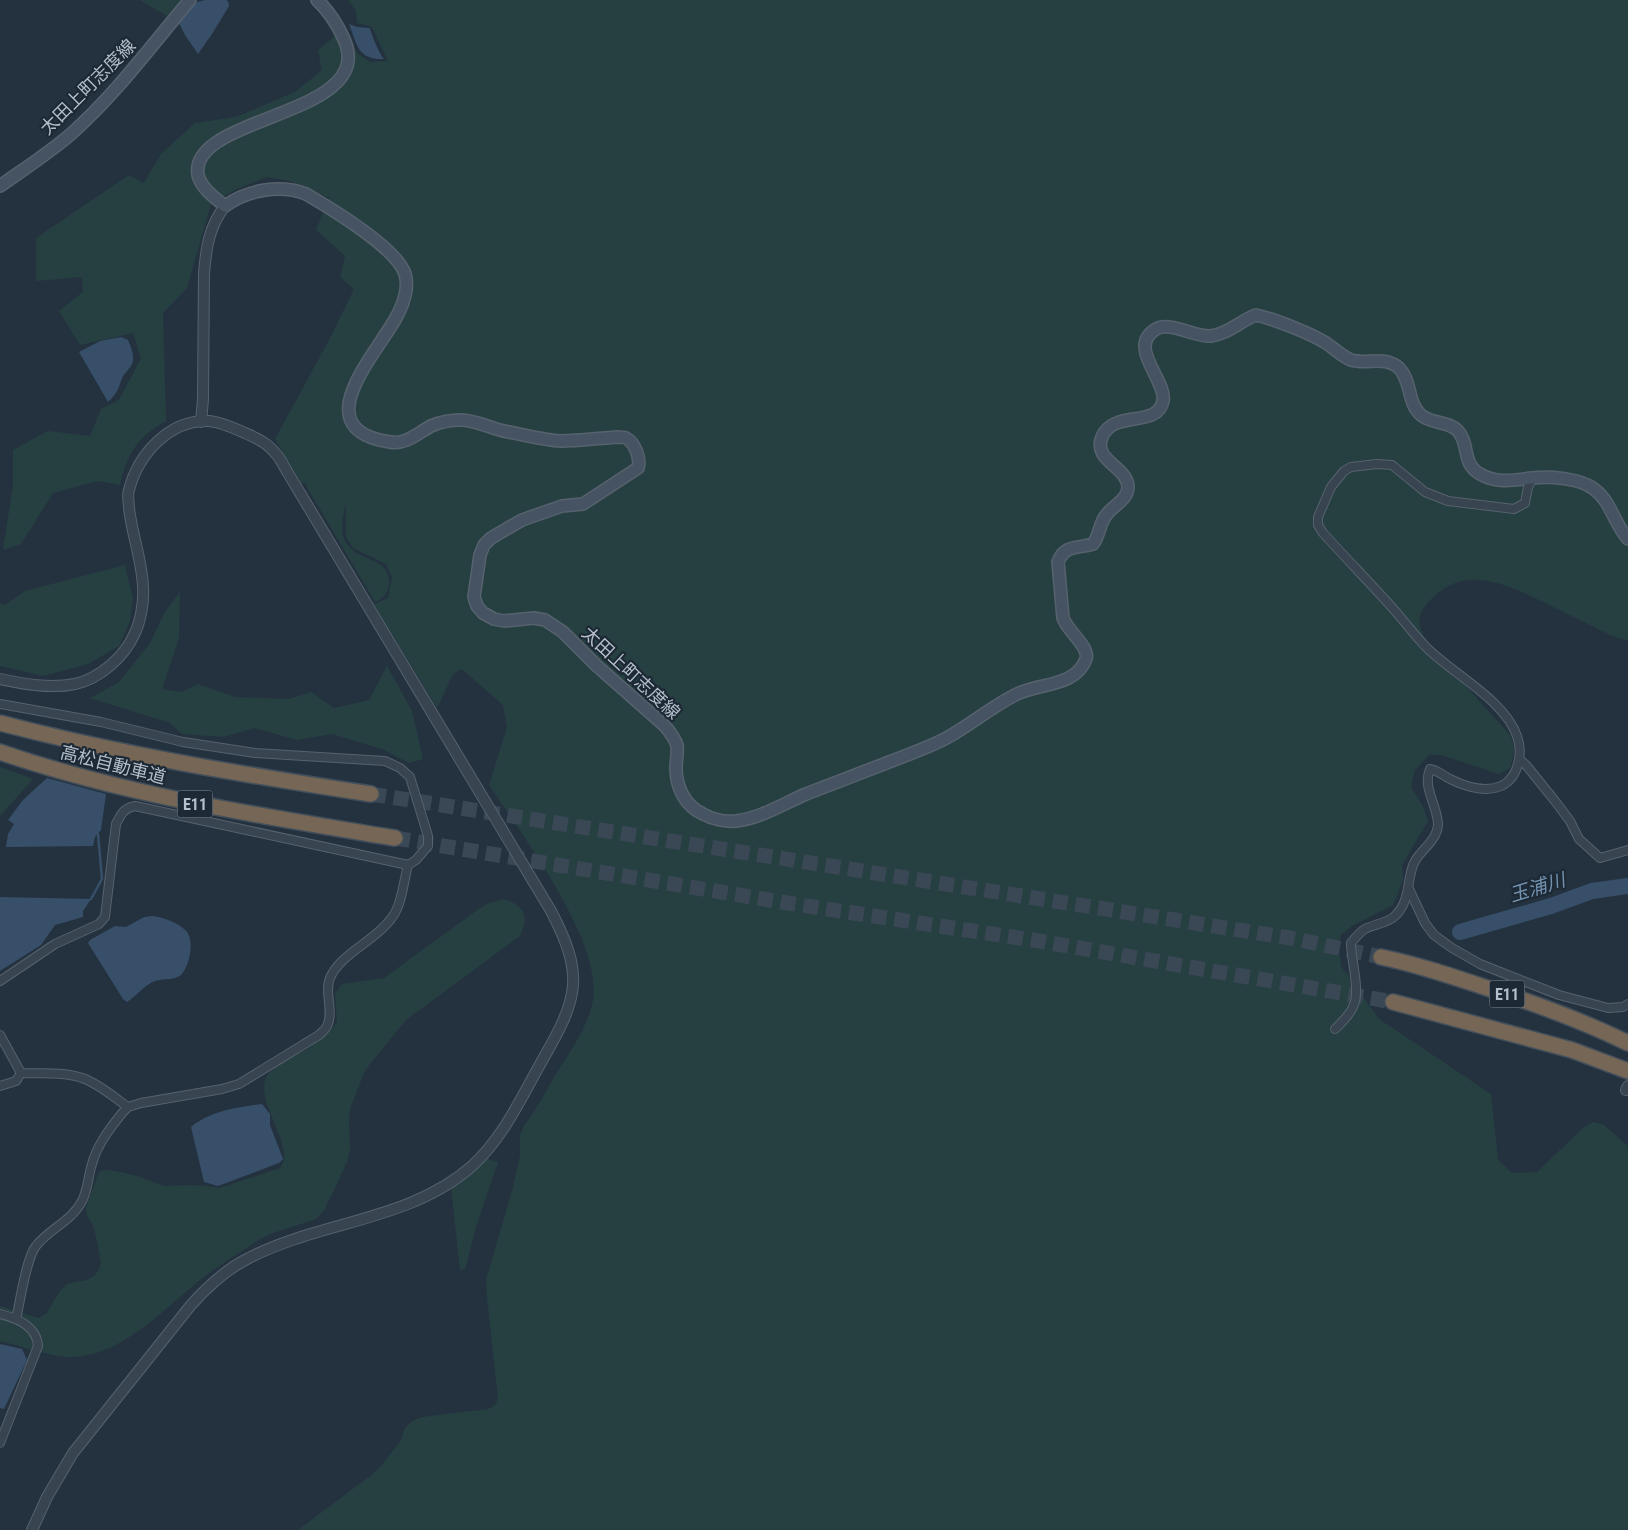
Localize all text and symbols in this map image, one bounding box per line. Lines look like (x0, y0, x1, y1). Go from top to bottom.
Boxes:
street label: 太田上町志度線 (36, 35, 140, 139)
street label: 太田上町志度線 (578, 622, 685, 723)
street label: 高松自動車道 (58, 741, 168, 788)
road number: E11 (178, 791, 212, 818)
water label: 玉浦川 (1507, 868, 1570, 907)
road number: E11 (1490, 981, 1524, 1008)

